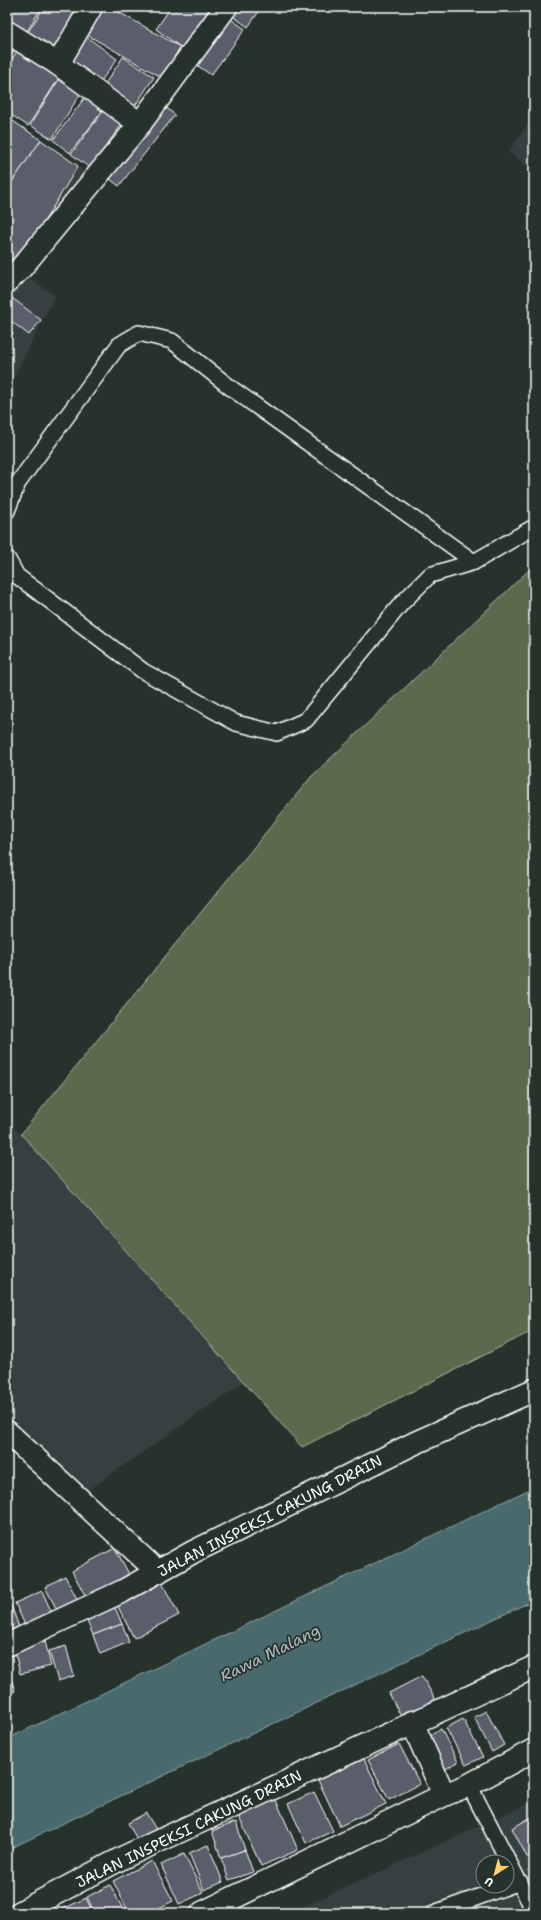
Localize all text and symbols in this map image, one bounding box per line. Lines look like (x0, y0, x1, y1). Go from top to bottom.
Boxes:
street label: JALAN INSPEKSI CAKUNG DRAIN (154, 1451, 386, 1581)
water label: Rawa Malang (216, 1620, 324, 1686)
street label: JALAN INSPEKSI CAKUNG DRAIN (73, 1765, 305, 1893)
north arrow (475, 1854, 515, 1894)
text: U (482, 1873, 497, 1890)

